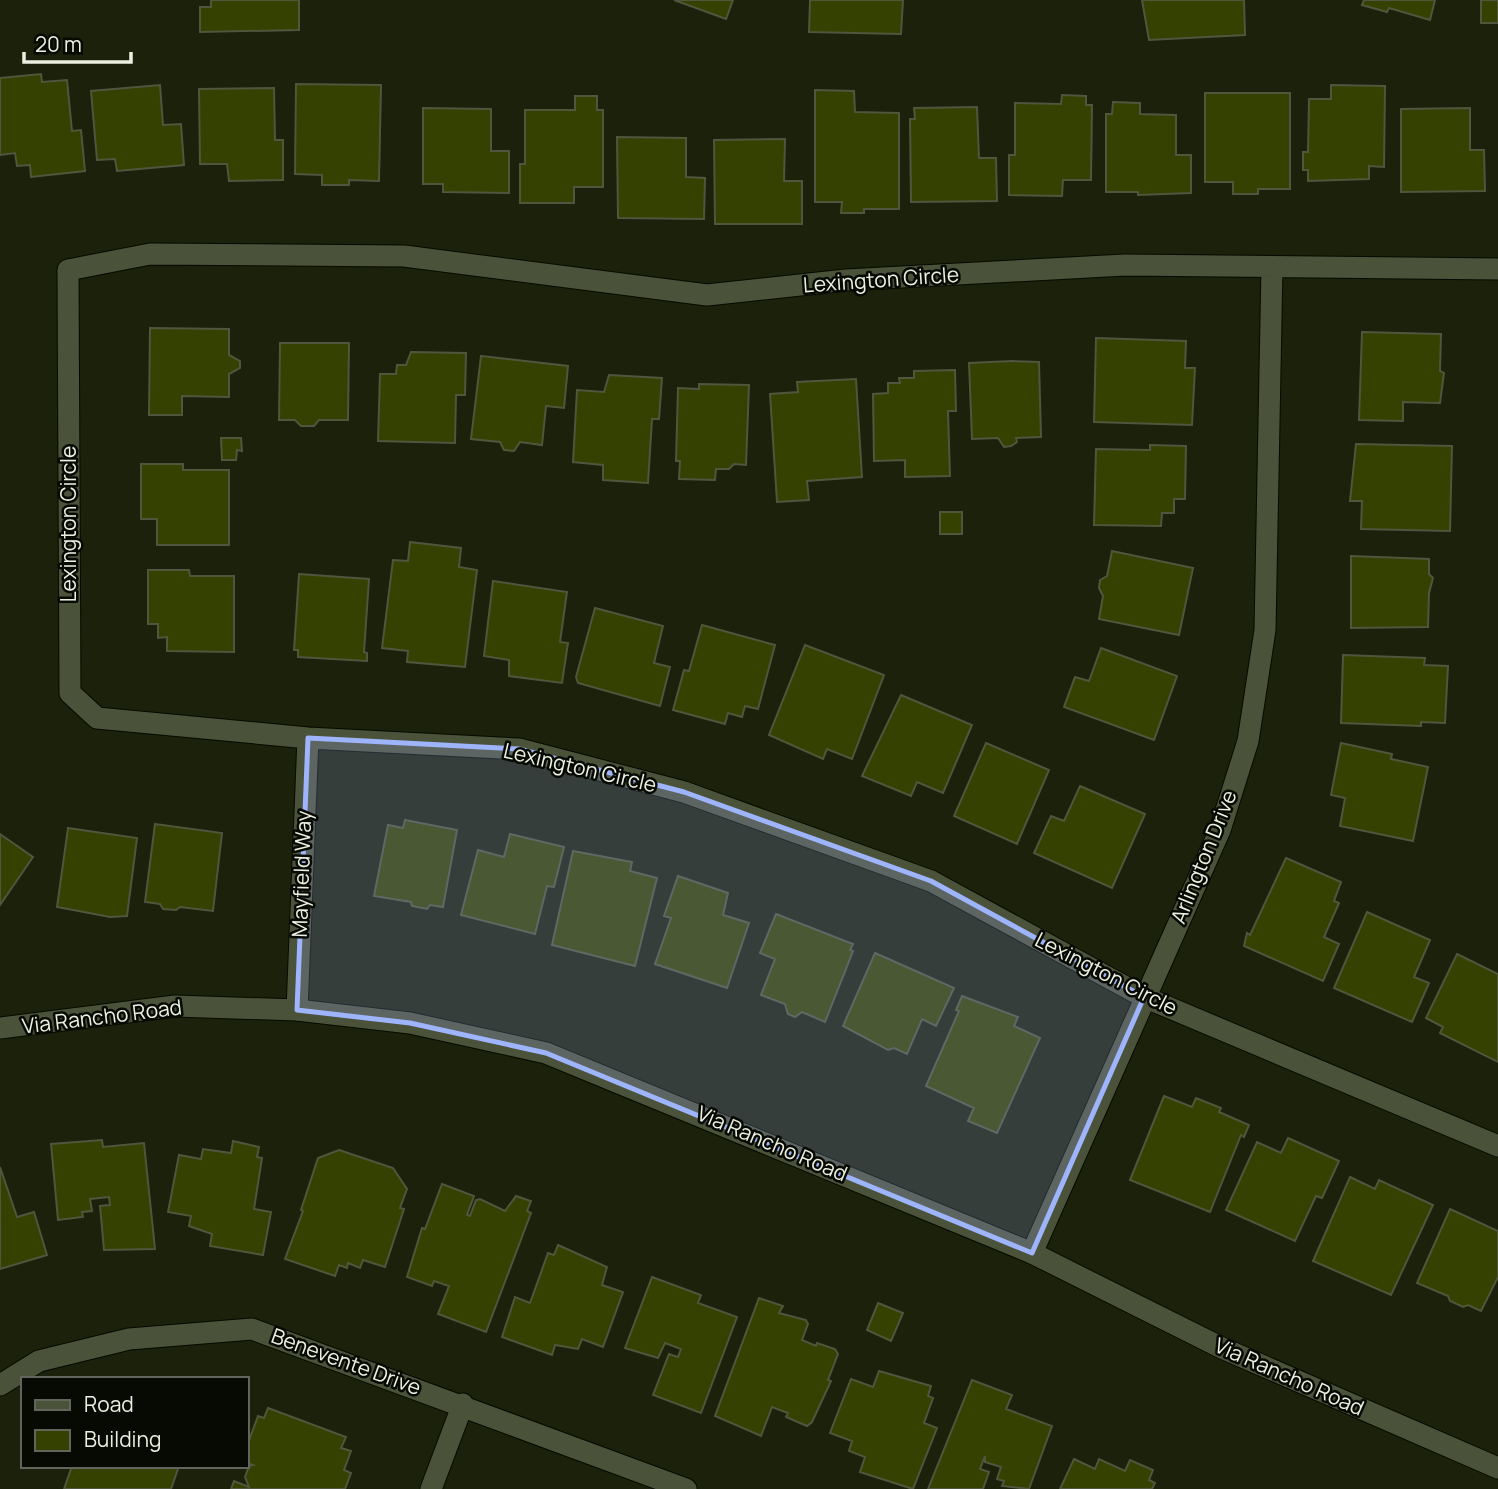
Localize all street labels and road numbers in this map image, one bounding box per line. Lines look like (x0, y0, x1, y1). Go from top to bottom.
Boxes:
street label: Lexington Circle (802, 260, 960, 298)
street label: Lexington Circle (54, 446, 82, 602)
street label: Lexington Circle (501, 736, 660, 798)
street label: Arlington Drive (1164, 786, 1243, 928)
street label: Mayfield Way (285, 810, 317, 938)
street label: Lexington Circle (1030, 925, 1182, 1021)
street label: Via Rancho Road (20, 992, 183, 1040)
street label: Via Rancho Road (693, 1099, 852, 1187)
street label: Benevente Drive (268, 1321, 425, 1401)
street label: Via Rancho Road (1210, 1331, 1369, 1422)

